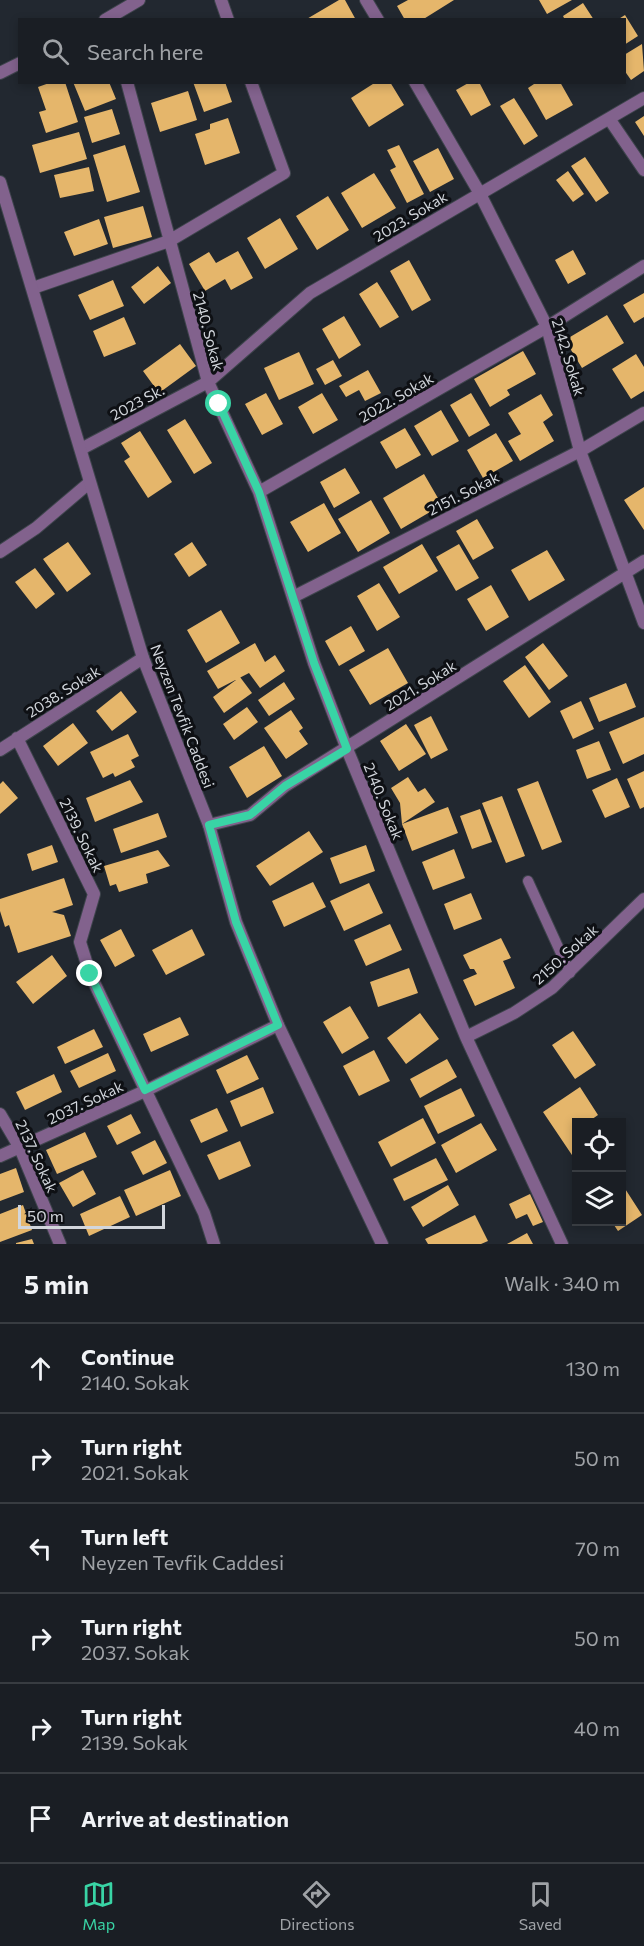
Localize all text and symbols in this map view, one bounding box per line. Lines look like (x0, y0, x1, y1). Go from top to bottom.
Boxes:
search box (18, 18, 626, 84)
icon: search (39, 35, 72, 68)
text: Search here (87, 38, 203, 65)
street label: 2023. Sokak (370, 187, 450, 245)
street label: 2140. Sokak (190, 289, 228, 373)
street label: 2142. Sokak (549, 316, 589, 398)
street label: 2022. Sokak (356, 368, 436, 426)
street label: 2023 Sk. (107, 380, 167, 424)
route start (205, 390, 231, 416)
street label: 2151. Sokak (424, 467, 502, 519)
street label: Neyzen Tevfik Caddesi (147, 642, 219, 790)
street label: 2021. Sokak (381, 656, 459, 714)
street label: 2038. Sokak (23, 661, 103, 721)
street label: 2140. Sokak (360, 760, 408, 842)
street label: 2139. Sokak (56, 795, 108, 875)
street label: 2150. Sokak (529, 920, 601, 988)
route end (76, 960, 102, 986)
street label: 2037. Sokak (44, 1077, 126, 1127)
street label: 2137. Sokak (12, 1117, 62, 1195)
map controls (572, 1118, 626, 1226)
button: locate (572, 1118, 626, 1172)
button: layers (572, 1172, 626, 1226)
scale bar (18, 1202, 165, 1230)
text: 50 m (27, 1206, 64, 1225)
text: 5 min (24, 1268, 89, 1299)
text: Walk · 340 m (504, 1271, 620, 1295)
text: Continue (81, 1343, 174, 1370)
icon: ahead (24, 1352, 57, 1385)
text: 130 m (566, 1356, 620, 1380)
text: 2140. Sokak (81, 1370, 190, 1394)
text: Turn right (81, 1433, 182, 1460)
icon: right (24, 1442, 57, 1475)
text: 50 m (574, 1446, 620, 1470)
text: 2021. Sokak (81, 1460, 189, 1484)
text: Turn left (81, 1523, 168, 1550)
icon: left (24, 1532, 57, 1565)
text: 70 m (575, 1536, 620, 1560)
text: Neyzen Tevfik Caddesi (81, 1550, 284, 1574)
text: Turn right (81, 1613, 182, 1640)
icon: right (24, 1622, 57, 1655)
text: 50 m (574, 1626, 620, 1650)
text: 2037. Sokak (81, 1640, 190, 1664)
text: Turn right (81, 1703, 182, 1730)
icon: right (24, 1712, 57, 1745)
text: 40 m (574, 1716, 620, 1740)
text: 2139. Sokak (81, 1730, 188, 1754)
icon: arrive (24, 1802, 57, 1835)
text: Arrive at destination (81, 1805, 289, 1832)
tab: Map (82, 1878, 115, 1933)
tab: Directions (279, 1878, 354, 1933)
tab: Saved (519, 1878, 562, 1933)

